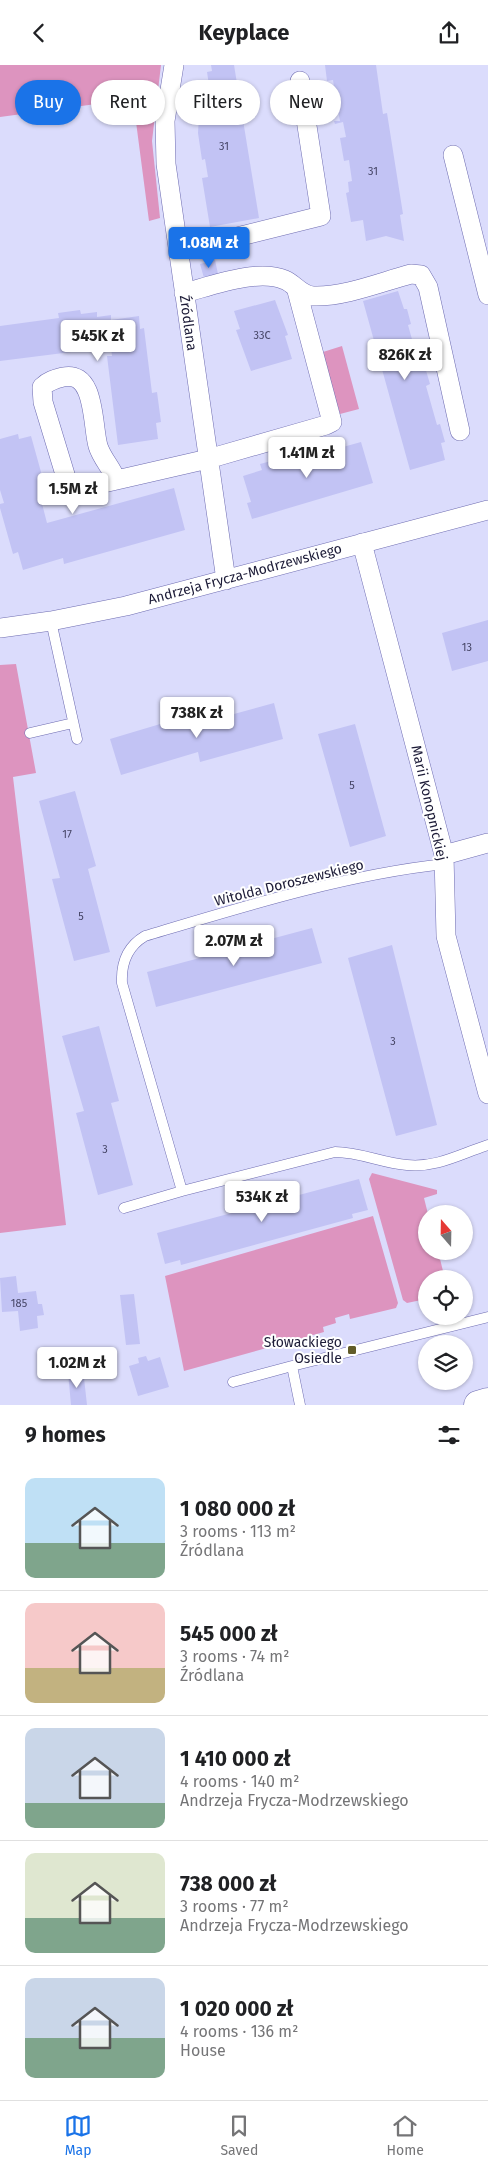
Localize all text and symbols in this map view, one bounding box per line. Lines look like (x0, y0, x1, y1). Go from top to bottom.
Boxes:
icon: back (25, 19, 53, 47)
text: Keyplace (199, 19, 289, 46)
icon: share (435, 19, 463, 47)
chip: Buy (15, 80, 81, 125)
chip: Rent (91, 80, 165, 125)
chip: Filters (175, 80, 260, 125)
chip: New (270, 80, 341, 125)
house number: 31 (219, 140, 229, 153)
house number: 31 (368, 165, 378, 178)
pin: 1.08M zł (157, 227, 261, 269)
text: 1.08M zł (180, 233, 238, 252)
street label: Źródlana (176, 294, 201, 352)
pin: 545K zł (52, 319, 144, 362)
text: 545K zł (72, 326, 124, 345)
house number: 33C (253, 329, 271, 342)
pin: 826K zł (359, 339, 451, 381)
text: 826K zł (378, 345, 432, 364)
pin: 1.41M zł (255, 437, 359, 479)
text: 1.41M zł (279, 443, 335, 462)
pin: 1.5M zł (27, 473, 119, 515)
text: 1.5M zł (48, 479, 98, 498)
street label: Andrzeja Frycza-Modrzewskiego (146, 540, 344, 608)
house number: 13 (462, 641, 472, 654)
pin: 738K zł (151, 697, 243, 739)
text: 738K zł (171, 703, 223, 722)
street label: Marii Konopnickiej (407, 744, 451, 862)
house number: 5 (349, 779, 355, 792)
house number: 17 (62, 828, 72, 841)
street label: Witolda Doroszewskiego (213, 856, 365, 910)
house number: 5 (78, 910, 84, 923)
pin: 2.07M zł (182, 925, 286, 967)
text: 2.07M zł (205, 931, 263, 950)
house number: 3 (390, 1035, 396, 1048)
house number: 3 (102, 1143, 108, 1156)
pin: 534K zł (216, 1181, 308, 1223)
text: 534K zł (236, 1187, 288, 1206)
north arrow (418, 1205, 472, 1260)
map controls (418, 1205, 473, 1390)
button: locate (418, 1270, 473, 1325)
house number: 185 (11, 1297, 28, 1310)
place label: Słowackiego Osiedle (264, 1334, 342, 1367)
button: layers (418, 1335, 473, 1390)
marker: Słowackiego Osiedle (346, 1344, 358, 1356)
pin: 1.02M zł (25, 1347, 129, 1389)
text: 1.02M zł (48, 1353, 106, 1372)
icon: filters (435, 1421, 463, 1449)
text: 9 homes (25, 1422, 106, 1448)
text: 1 080 000 zł (180, 1496, 295, 1522)
icon: home (65, 1498, 125, 1558)
text: 3 rooms · 113 m² (180, 1522, 296, 1541)
text: Źródlana (180, 1541, 244, 1560)
text: 545 000 zł (180, 1621, 278, 1647)
icon: home (65, 1623, 125, 1683)
text: 3 rooms · 74 m² (180, 1647, 289, 1666)
text: Źródlana (180, 1666, 244, 1685)
text: 1 410 000 zł (180, 1746, 291, 1772)
icon: home (65, 1748, 125, 1808)
text: 4 rooms · 140 m² (180, 1772, 299, 1791)
text: Andrzeja Frycza-Modrzewskiego (180, 1791, 409, 1810)
text: 738 000 zł (180, 1871, 277, 1897)
icon: home (65, 1873, 125, 1933)
text: 3 rooms · 77 m² (180, 1897, 289, 1916)
text: Andrzeja Frycza-Modrzewskiego (180, 1916, 409, 1935)
text: 1 020 000 zł (180, 1996, 294, 2022)
icon: home (65, 1998, 125, 2058)
text: 4 rooms · 136 m² (180, 2022, 298, 2041)
text: House (180, 2041, 226, 2060)
tab: Map (64, 2112, 92, 2159)
tab: Saved (220, 2112, 258, 2159)
tab: Home (387, 2112, 424, 2159)

